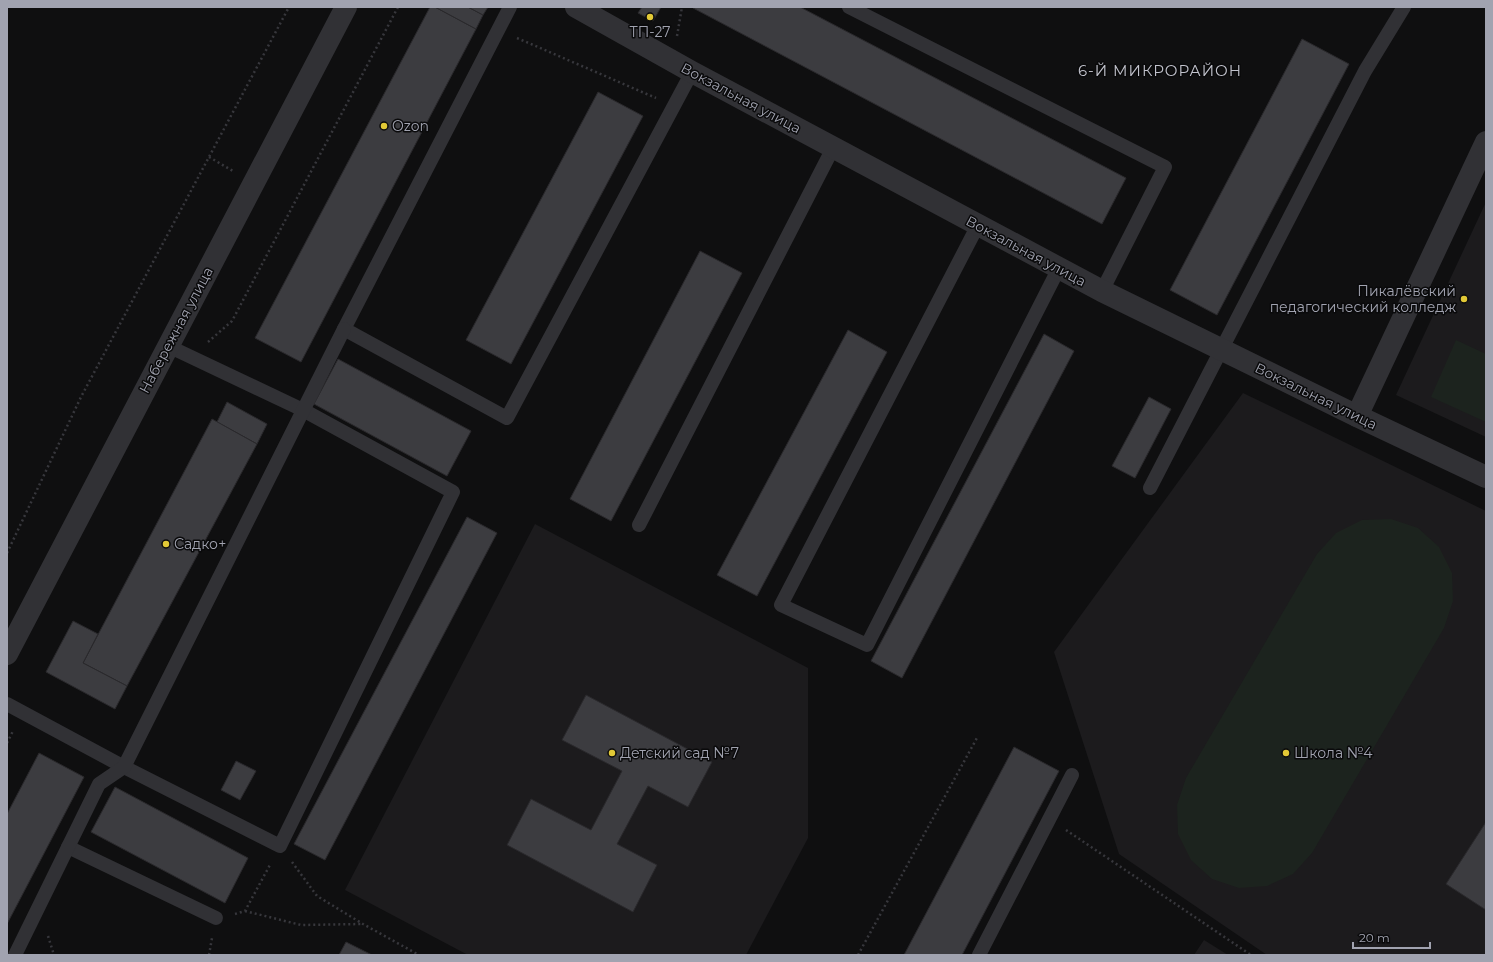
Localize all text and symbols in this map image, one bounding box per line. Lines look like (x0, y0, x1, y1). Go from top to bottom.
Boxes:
marker: ТП-27 (645, 12, 655, 22)
place label: ТП-27 (629, 23, 671, 41)
street label: Вокзальная улица (678, 59, 804, 137)
district label: 6-Й МИКРОРАЙОН (1078, 61, 1242, 80)
place label: Ozon (392, 117, 429, 135)
marker: Ozon (379, 121, 389, 131)
street label: Вокзальная улица (963, 212, 1089, 290)
street label: Набережная улица (135, 264, 217, 396)
place label: Пикалёвский педагогический колледж (1270, 282, 1456, 316)
marker: Пикалёвский педагогический колледж (1459, 294, 1469, 304)
street label: Вокзальная улица (1252, 359, 1380, 433)
place label: Садко+ (174, 535, 226, 553)
marker: Садко+ (161, 539, 171, 549)
place label: Детский сад №7 (620, 744, 739, 762)
place label: Школа №4 (1294, 744, 1373, 762)
marker: Детский сад №7 (607, 748, 617, 758)
marker: Школа №4 (1281, 748, 1291, 758)
scale bar (1353, 924, 1430, 950)
text: 20 m (1359, 930, 1390, 945)

